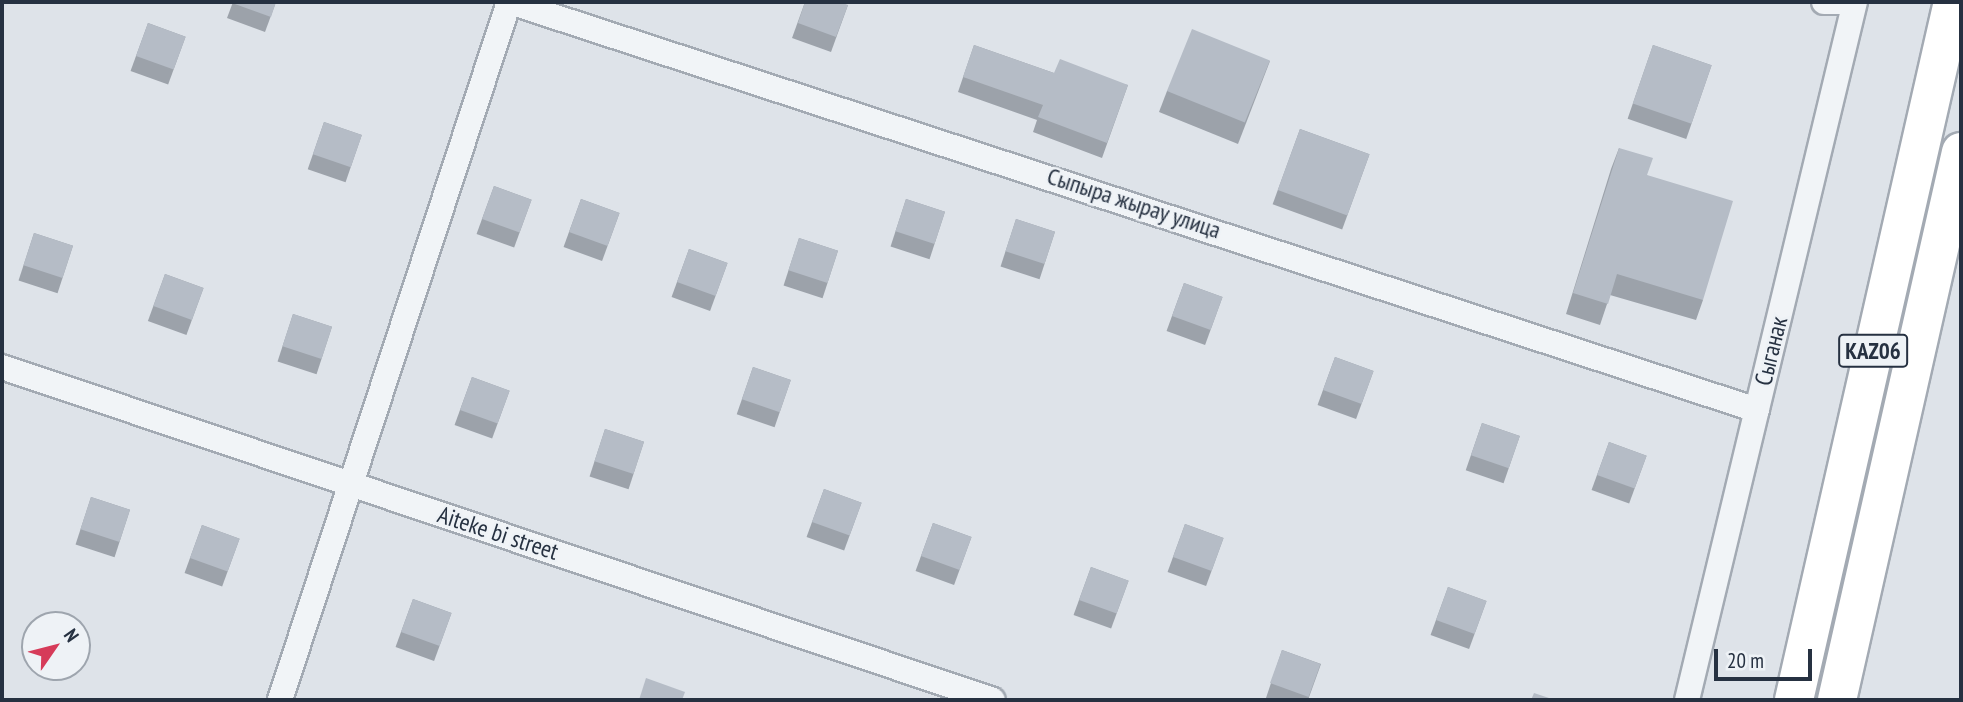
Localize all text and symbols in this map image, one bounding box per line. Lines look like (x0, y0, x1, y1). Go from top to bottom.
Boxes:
street label: Сыпыра жырау улица (1043, 161, 1225, 245)
street label: Сыганак (1749, 314, 1793, 388)
road number: KАZ06 (1838, 332, 1908, 370)
street label: Aiteke bi street (434, 500, 562, 566)
north arrow (21, 611, 91, 681)
text: N (59, 624, 84, 646)
scale bar (1718, 636, 1816, 680)
text: 20 m (1727, 647, 1764, 674)

